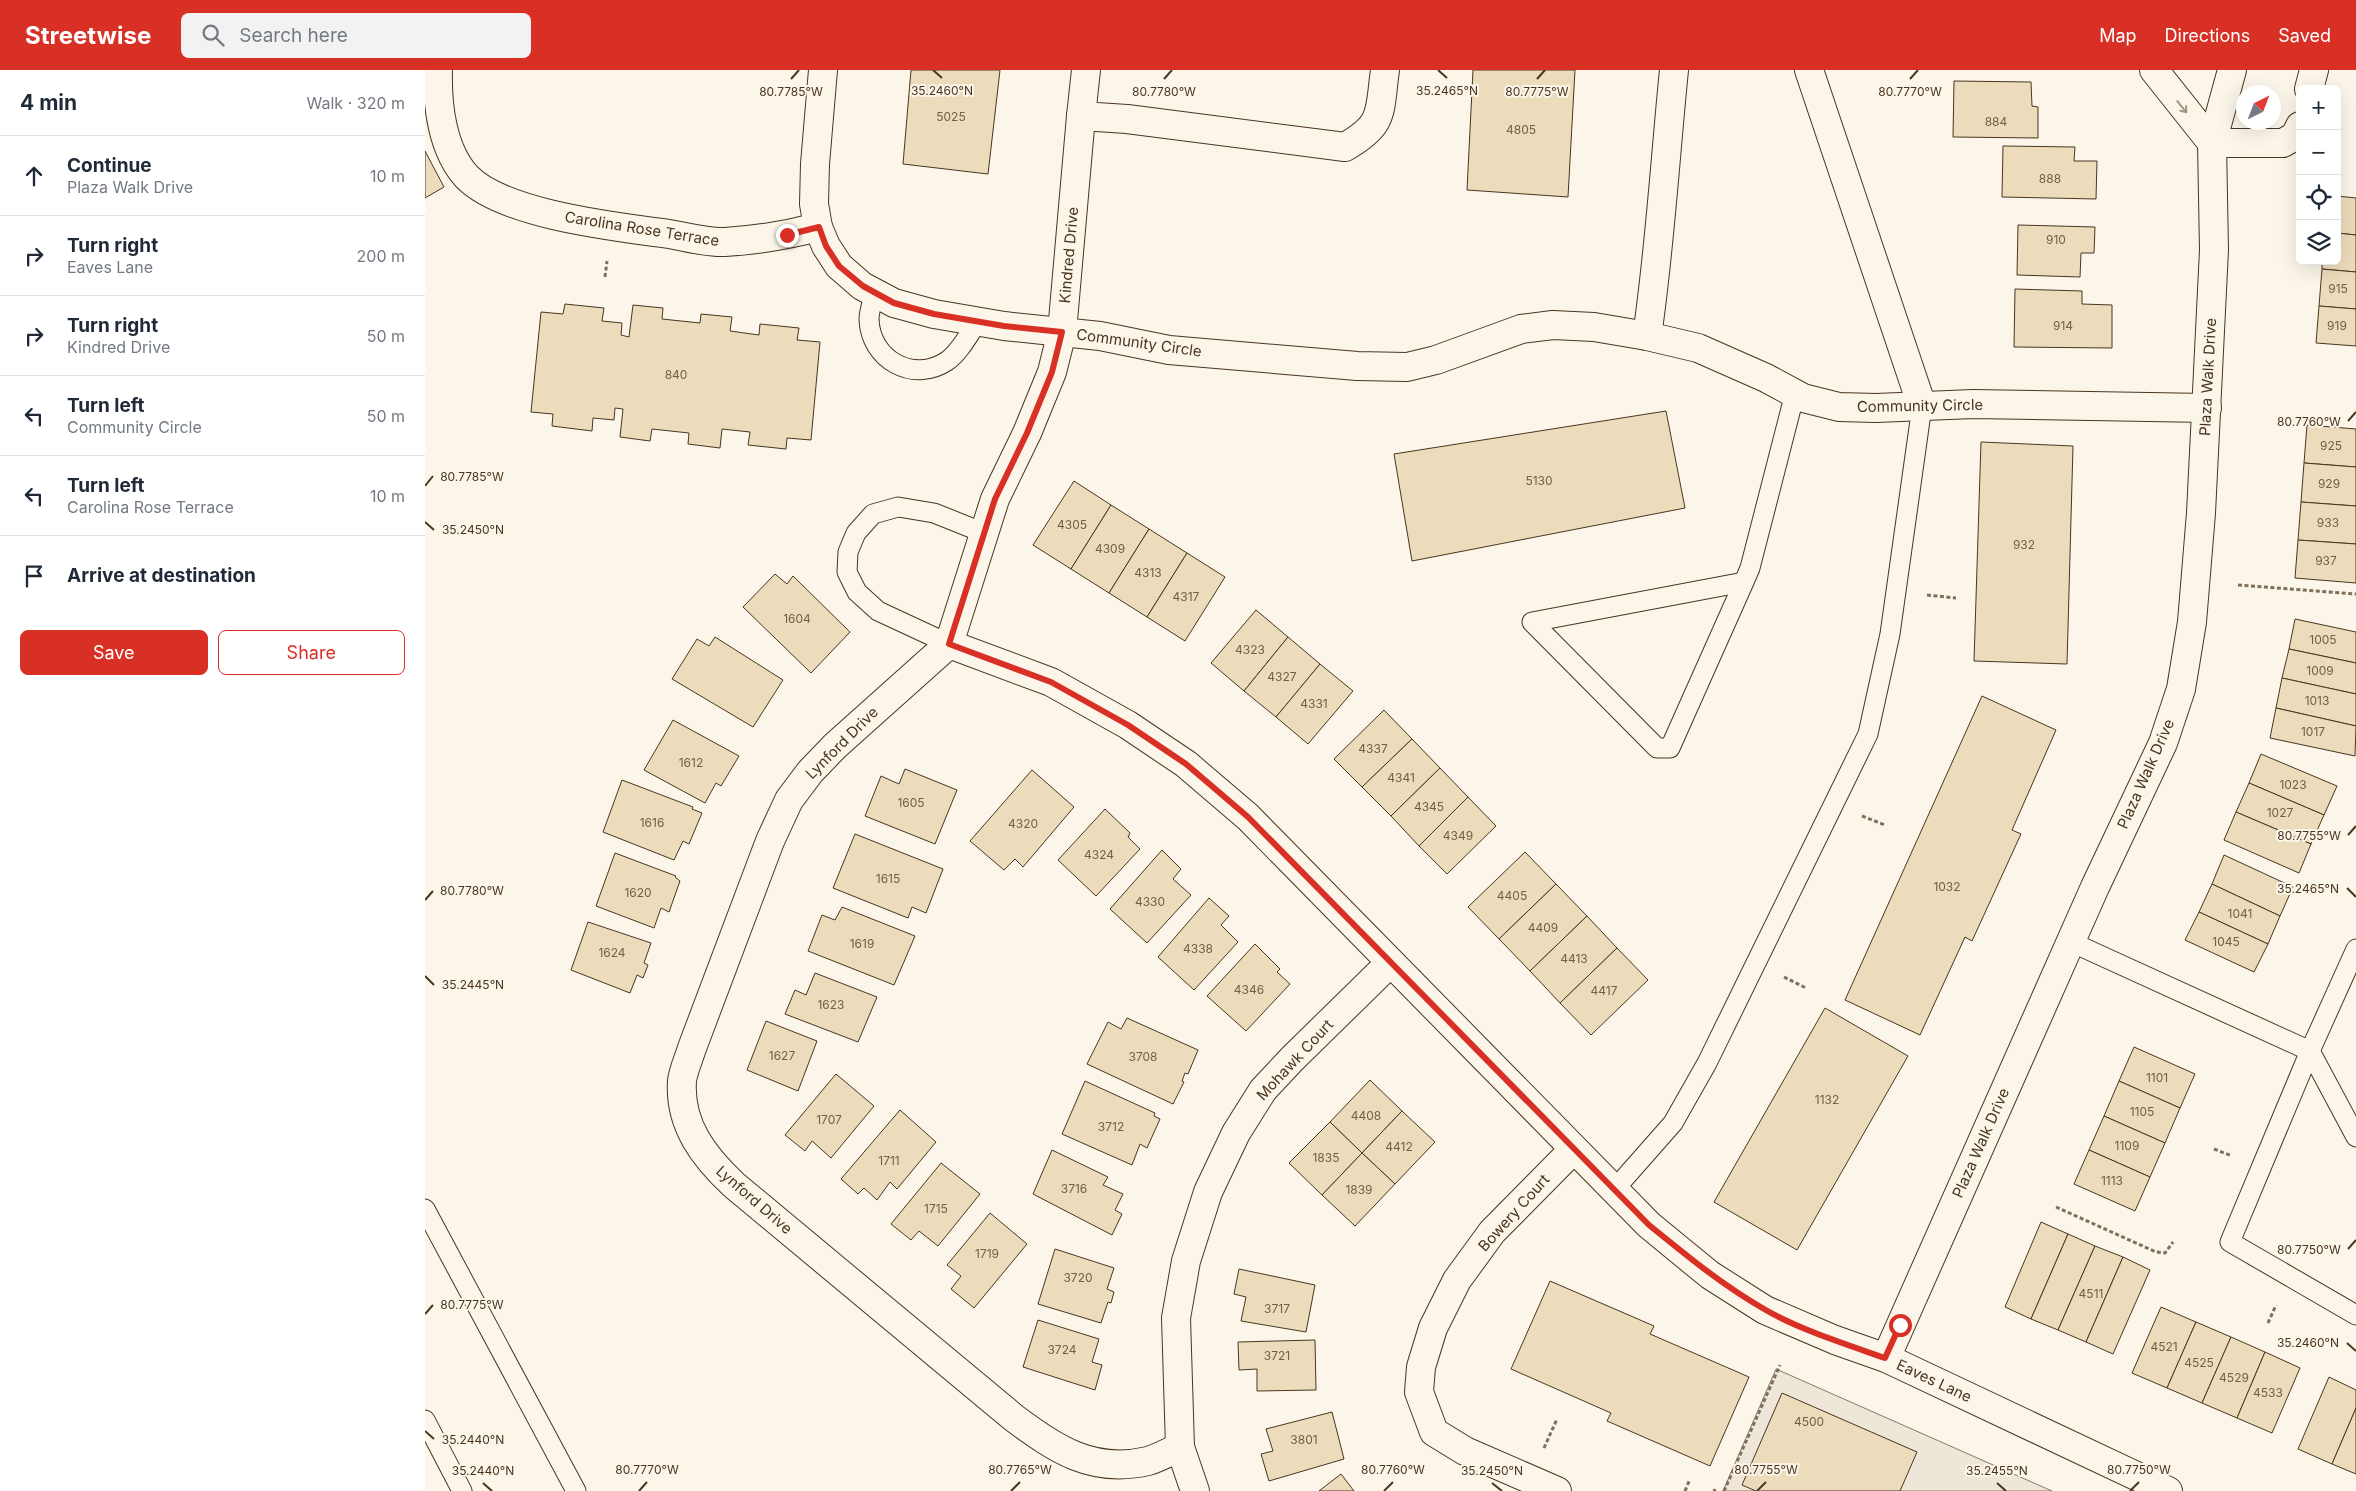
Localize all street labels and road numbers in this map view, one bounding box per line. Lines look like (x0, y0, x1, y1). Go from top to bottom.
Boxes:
street label: Kindred Drive (1055, 206, 1082, 304)
street label: Carolina Rose Terrace (563, 207, 721, 250)
street label: Plaza Walk Drive (2195, 317, 2220, 437)
street label: Community Circle (1075, 324, 1203, 361)
street label: Community Circle (1857, 395, 1983, 416)
street label: Lynford Drive (801, 702, 882, 783)
street label: Plaza Walk Drive (2113, 716, 2178, 832)
street label: Mohawk Court (1252, 1015, 1337, 1104)
street label: Plaza Walk Drive (1948, 1085, 2013, 1201)
street label: Lynford Drive (712, 1161, 796, 1238)
street label: Bowery Court (1474, 1170, 1553, 1255)
street label: Eaves Lane (1894, 1355, 1975, 1406)

